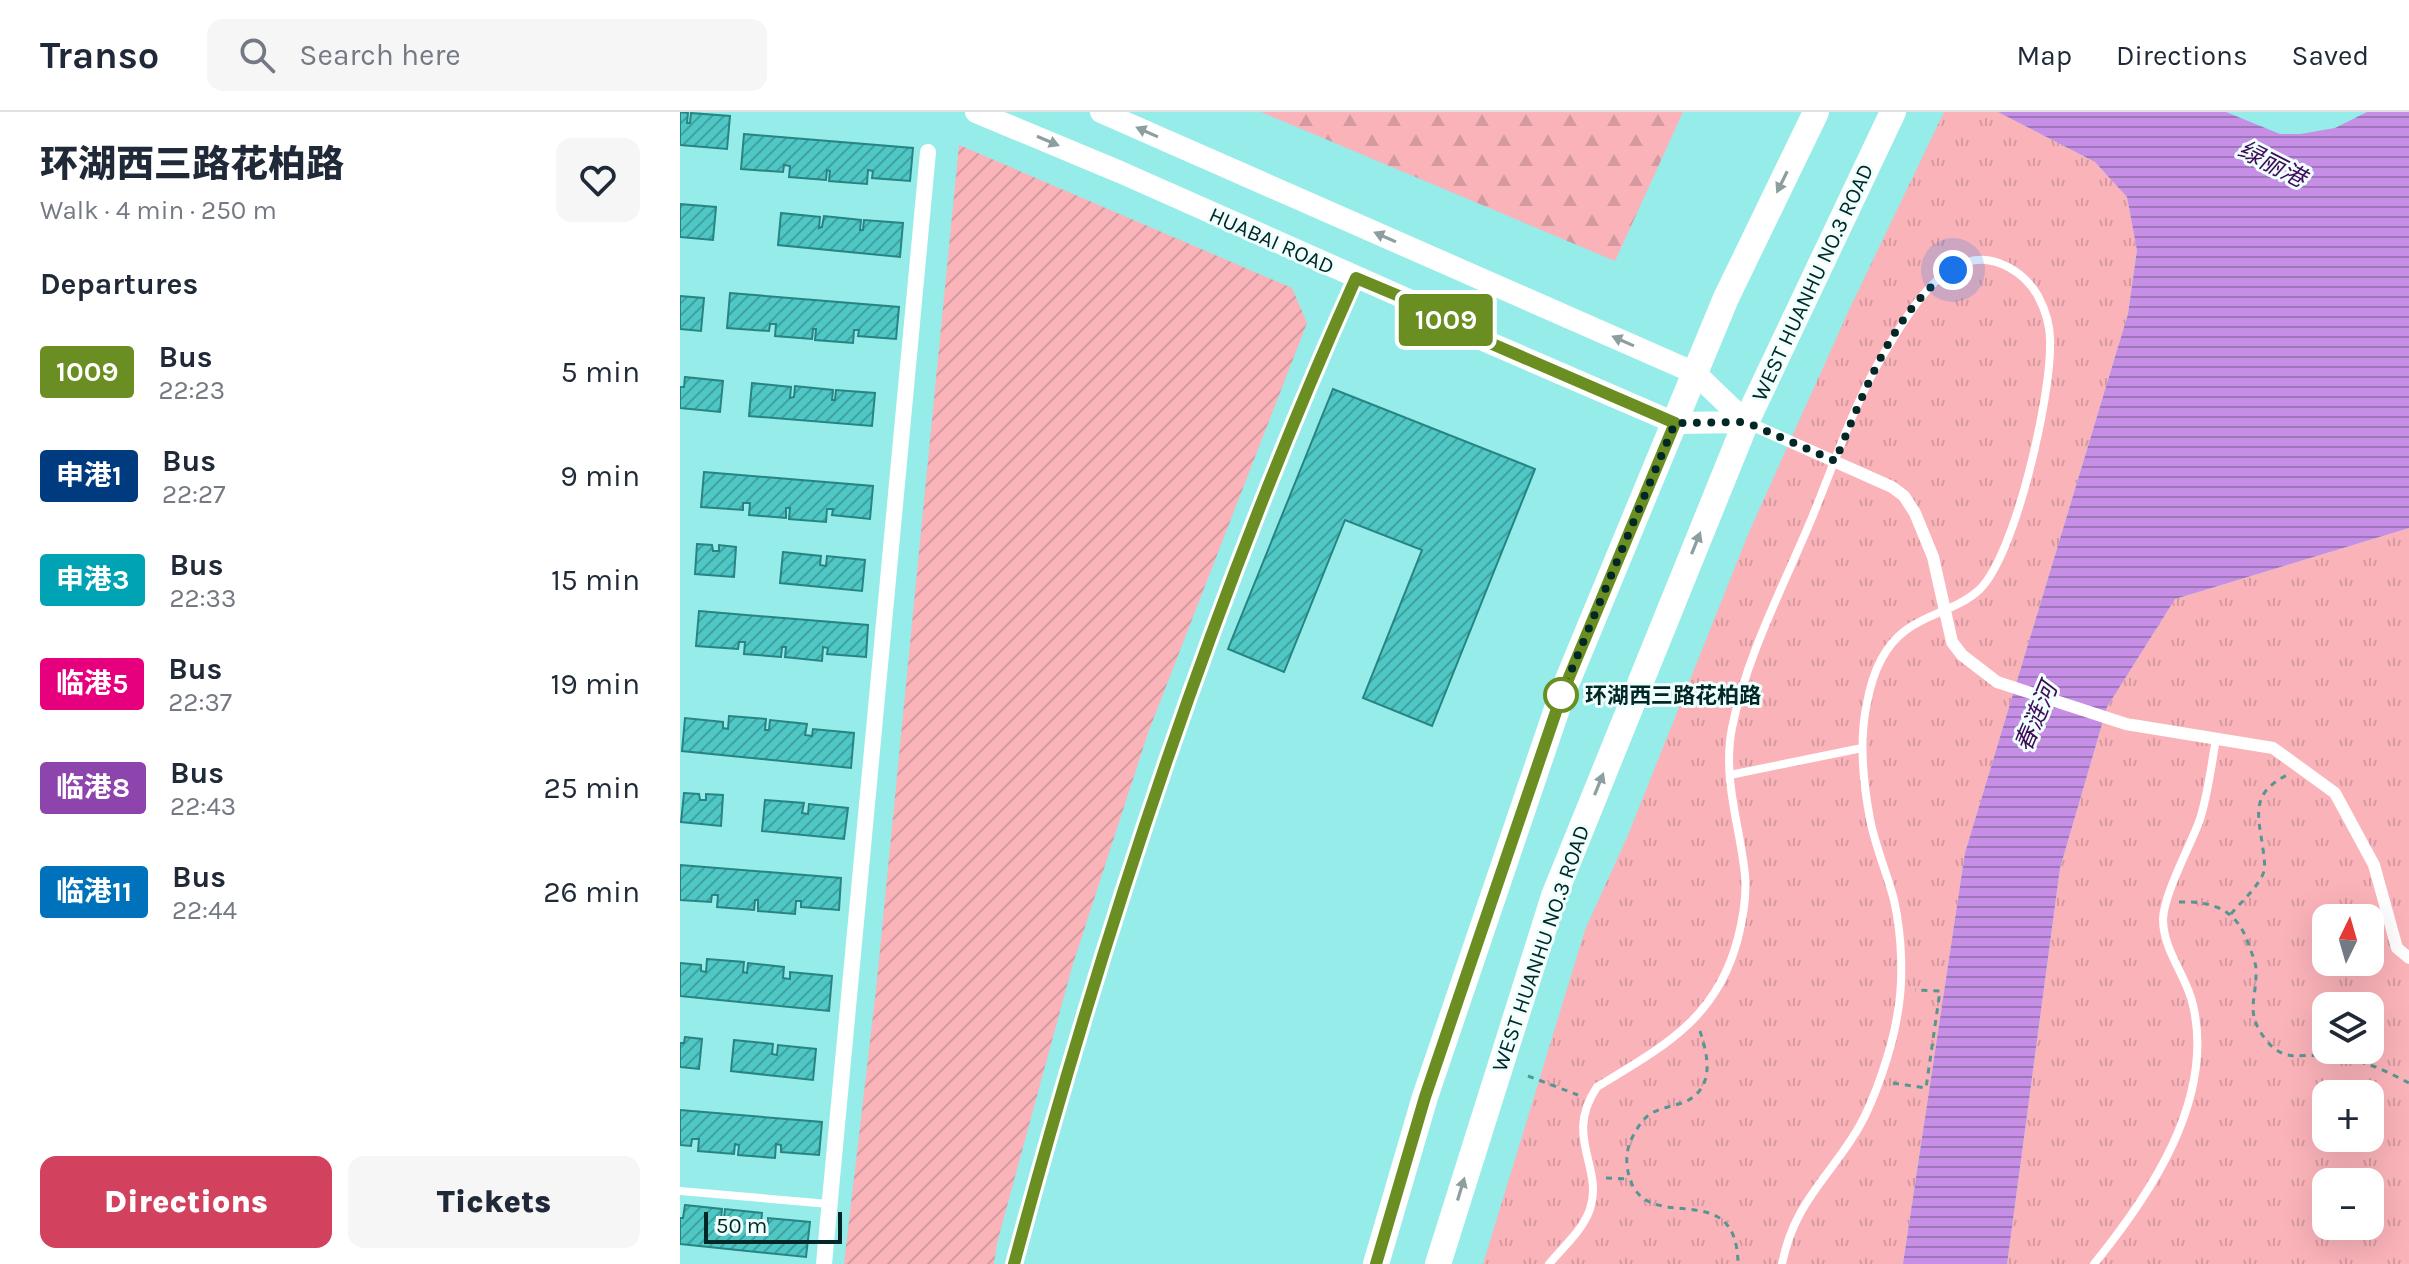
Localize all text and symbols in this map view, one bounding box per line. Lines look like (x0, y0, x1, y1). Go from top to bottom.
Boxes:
search box (207, 19, 767, 91)
text: Transo (40, 33, 159, 78)
icon: search (235, 33, 279, 77)
text: Search here (299, 37, 461, 73)
text: Map (2017, 39, 2072, 72)
text: Directions (2116, 39, 2248, 72)
text: Saved (2292, 39, 2369, 72)
one-way arrow (1135, 126, 1159, 139)
one-way arrow (1036, 135, 1060, 148)
water label: 绿丽港 (2234, 135, 2313, 194)
button: heart (556, 138, 640, 222)
text: 环湖西三路花柏路 (40, 142, 344, 187)
street label: WEST HUANHU NO.3 ROAD (1746, 160, 1879, 405)
one-way arrow (1775, 170, 1789, 194)
text: Walk · 4 min · 250 m (40, 195, 277, 226)
street label: HUABAI ROAD (1205, 202, 1338, 280)
one-way arrow (1374, 230, 1397, 243)
your location (1933, 250, 1973, 290)
text: Departures (40, 266, 198, 302)
line badge: 1009 (1390, 294, 1502, 346)
text: 1009 (1415, 303, 1477, 336)
one-way arrow (1612, 335, 1635, 348)
text: Bus (158, 339, 213, 375)
text: 5 min (561, 354, 640, 390)
text: 1009 (56, 355, 118, 388)
text: 22:23 (158, 375, 225, 406)
text: Bus (162, 443, 216, 479)
text: 9 min (560, 458, 640, 494)
text: 申港1 (56, 459, 122, 492)
text: 22:27 (162, 479, 225, 510)
one-way arrow (1690, 531, 1703, 555)
text: Bus (169, 547, 224, 583)
text: 15 min (551, 562, 640, 598)
text: 申港3 (56, 563, 129, 596)
text: 22:33 (169, 583, 236, 614)
text: Bus (168, 651, 222, 687)
text: 19 min (550, 666, 640, 702)
text: 临港5 (56, 667, 128, 700)
water label: 春涟河 (2009, 675, 2065, 756)
marker: 环湖西三路花柏路 (1544, 678, 1578, 712)
place label: 环湖西三路花柏路 (1585, 683, 1761, 709)
text: 22:37 (168, 687, 232, 718)
text: Bus (170, 755, 224, 791)
text: 25 min (543, 770, 640, 806)
text: 临港8 (56, 771, 130, 804)
one-way arrow (1592, 772, 1605, 796)
text: 22:43 (170, 791, 236, 822)
street label: WEST HUANHU NO.3 ROAD (1487, 822, 1595, 1075)
text: Bus (172, 859, 226, 895)
text: 26 min (543, 874, 640, 910)
text: 临港11 (56, 875, 132, 908)
text: 22:44 (172, 895, 237, 926)
north arrow (2312, 904, 2384, 976)
map controls (2312, 904, 2384, 1240)
button: layers (2312, 992, 2384, 1064)
button: + (2312, 1080, 2384, 1152)
button: Directions (40, 1156, 332, 1248)
button: Tickets (348, 1156, 640, 1248)
button: − (2312, 1168, 2384, 1240)
one-way arrow (1455, 1177, 1468, 1201)
scale bar (704, 1208, 842, 1244)
text: 50 m (716, 1213, 767, 1239)

